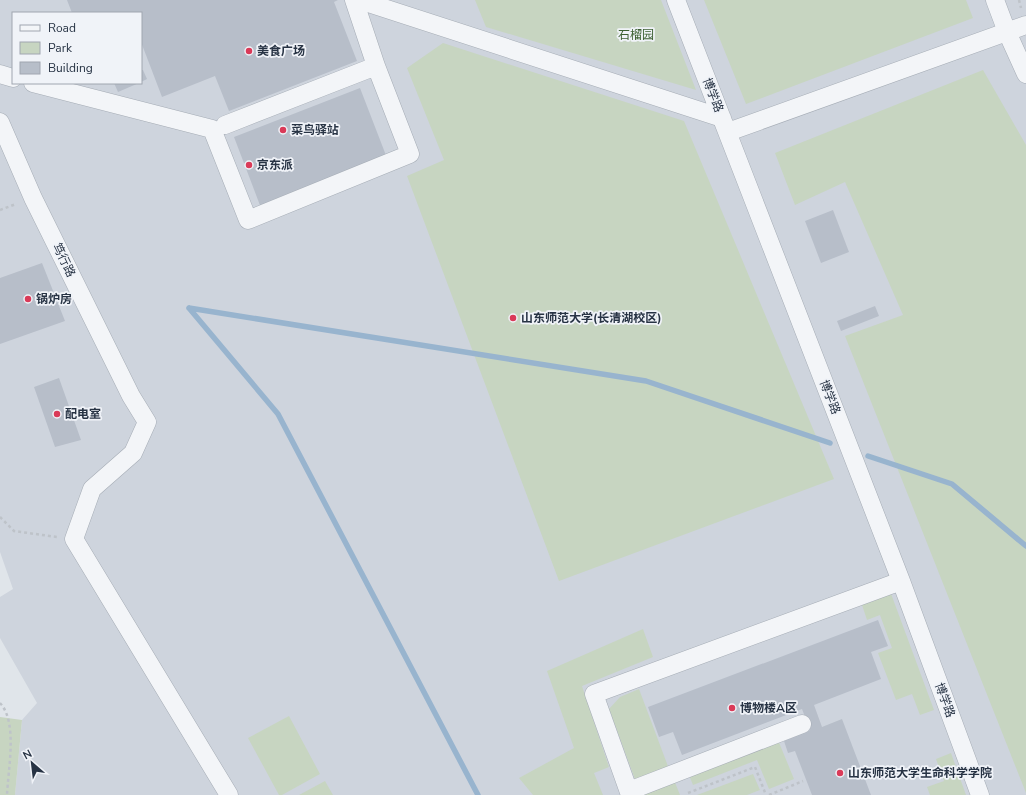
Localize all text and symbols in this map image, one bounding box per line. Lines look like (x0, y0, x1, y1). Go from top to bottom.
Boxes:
legend (12, 12, 142, 84)
text: Road (48, 20, 76, 36)
park label: 石榴园 (618, 27, 654, 43)
text: Park (48, 40, 73, 56)
place label: 美食广场 (257, 43, 305, 59)
marker: 美食广场 (244, 46, 254, 56)
text: Building (48, 60, 93, 76)
street label: 博学路 (699, 75, 727, 115)
place label: 菜鸟驿站 (291, 122, 339, 138)
marker: 菜鸟驿站 (278, 125, 288, 135)
place label: 京东派 (257, 157, 293, 173)
marker: 京东派 (244, 160, 254, 170)
street label: 笃行路 (49, 240, 79, 280)
place label: 锅炉房 (36, 291, 72, 307)
marker: 锅炉房 (23, 294, 33, 304)
place label: 山东师范大学(长清湖校区) (521, 310, 662, 326)
marker: 山东师范大学(长清湖校区) (508, 313, 518, 323)
street label: 博学路 (816, 377, 844, 417)
place label: 配电室 (65, 406, 101, 422)
marker: 配电室 (52, 409, 62, 419)
street label: 博学路 (931, 680, 959, 720)
place label: 博物楼A区 (740, 700, 797, 716)
marker: 博物楼A区 (727, 703, 737, 713)
north arrow (12, 743, 52, 783)
text: N (20, 746, 35, 763)
place label: 山东师范大学生命科学学院 (848, 765, 992, 781)
marker: 山东师范大学生命科学学院 (835, 768, 845, 778)

